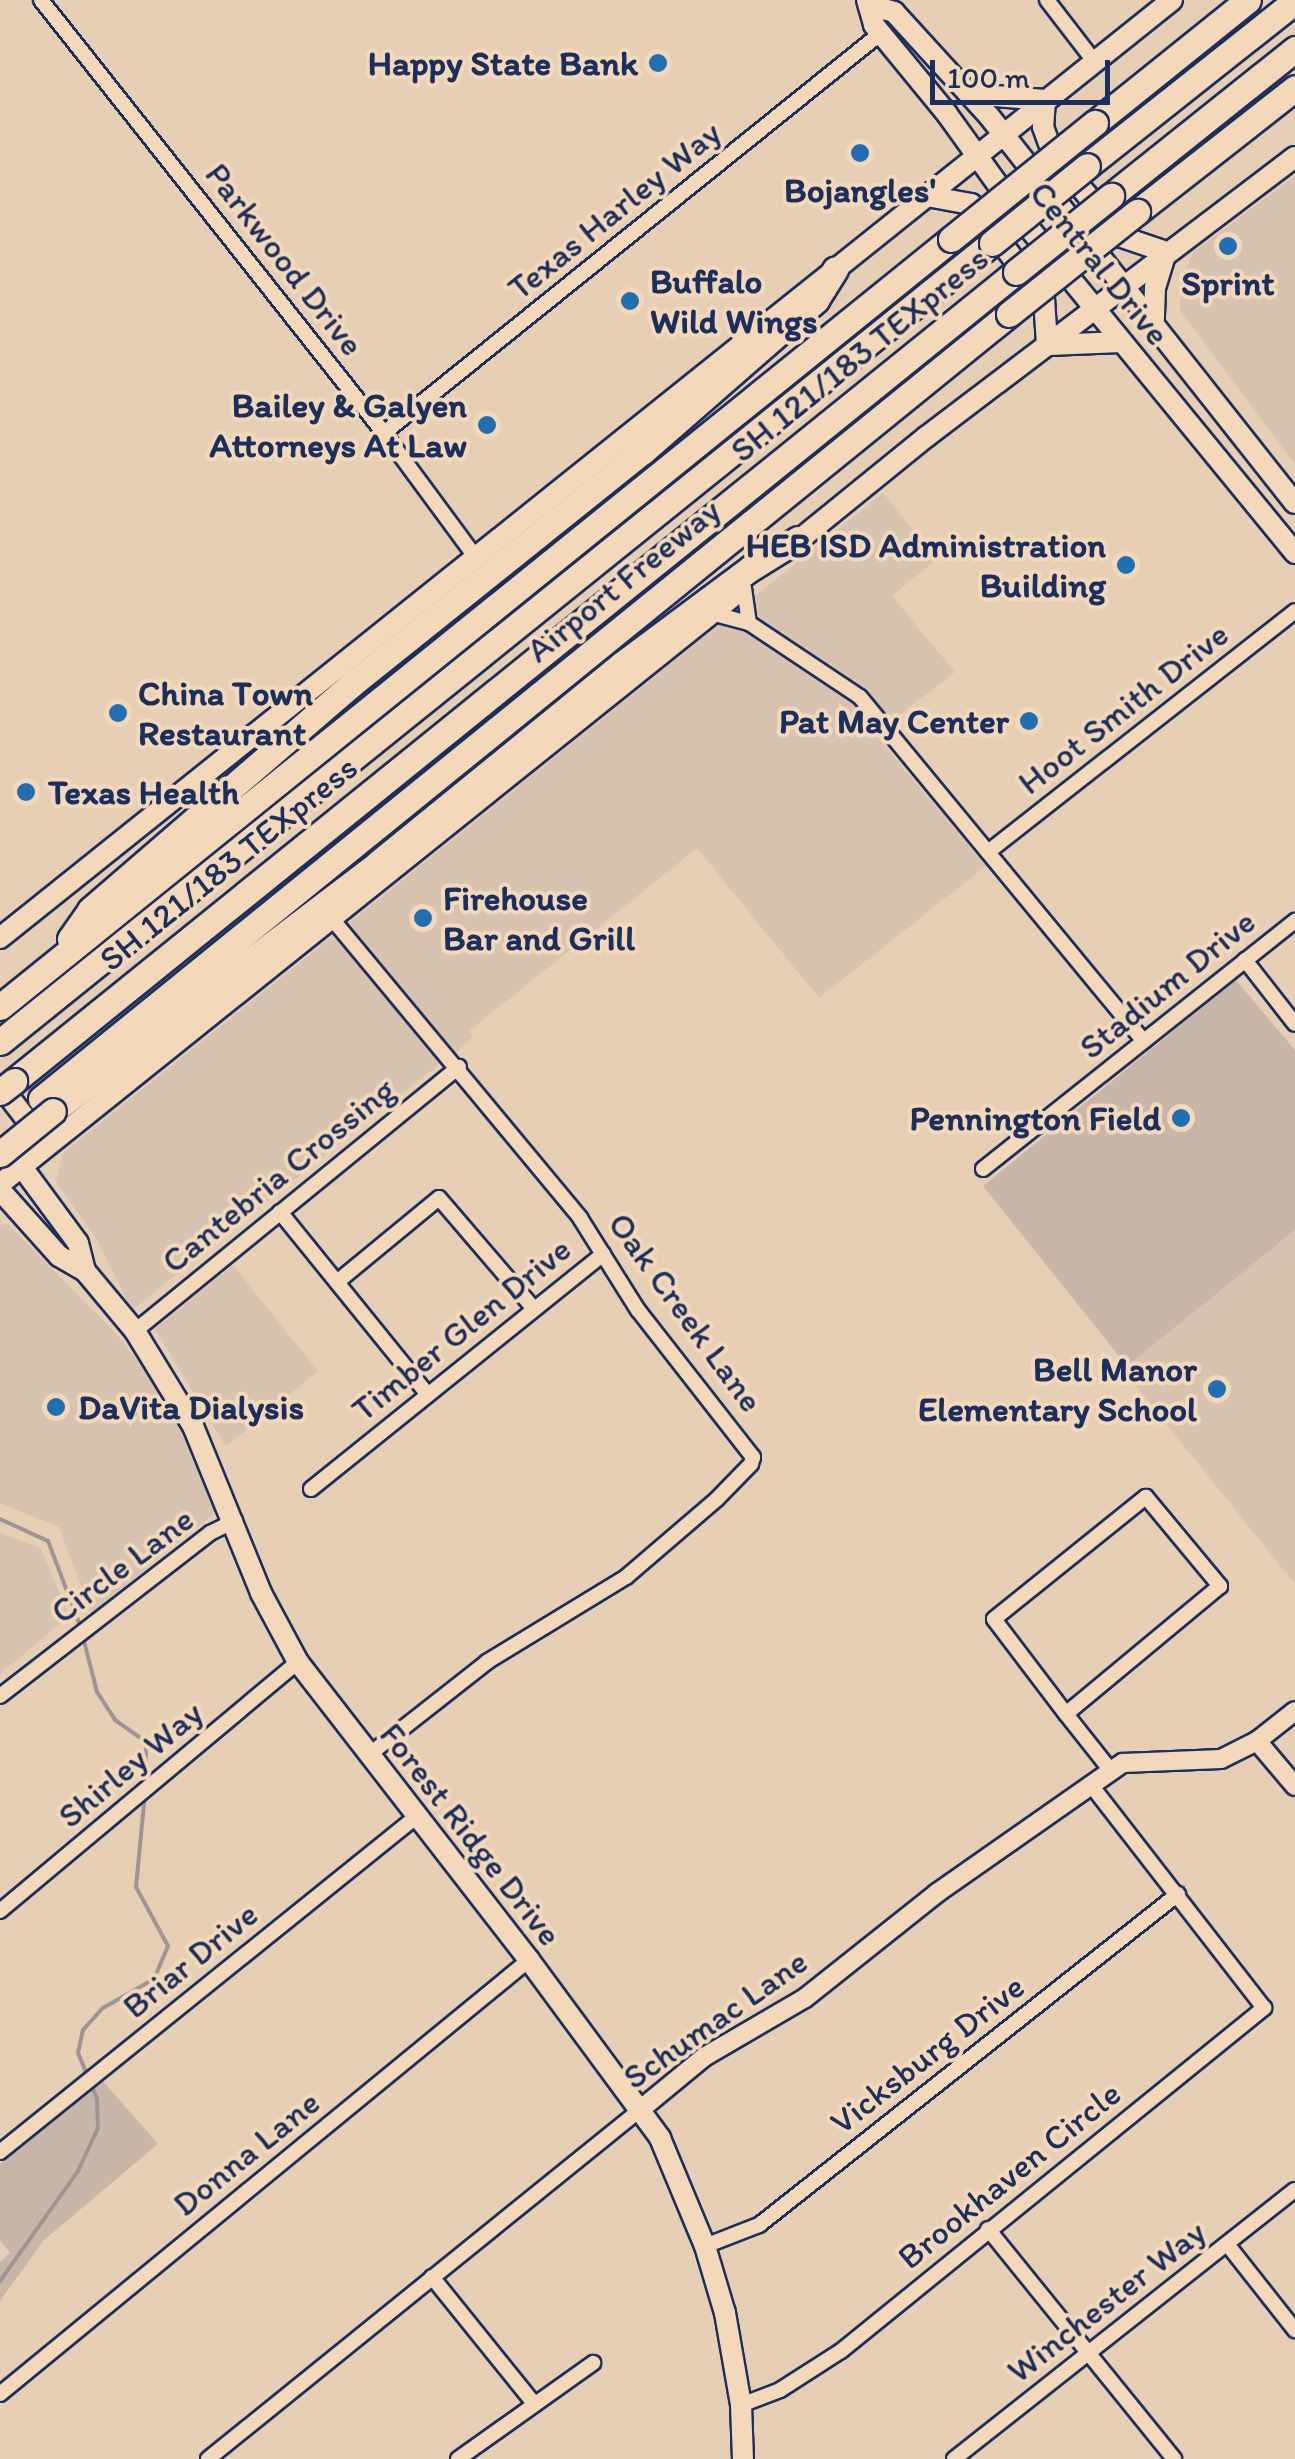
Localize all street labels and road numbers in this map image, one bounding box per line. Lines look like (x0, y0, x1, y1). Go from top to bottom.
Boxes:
street label: Texas Harley Way (499, 112, 729, 308)
street label: Parkwood Drive (196, 154, 374, 364)
street label: Central Drive (1021, 172, 1179, 354)
street label: SH 121/183 TEXpress (722, 237, 996, 471)
street label: Airport Freeway (517, 489, 729, 671)
street label: Hoot Smith Drive (1009, 612, 1237, 804)
street label: SH 121/183 TEXpress (91, 746, 365, 980)
street label: Stadium Drive (1070, 900, 1264, 1068)
street label: Cantebria Crossing (152, 1068, 404, 1282)
street label: Oak Creek Lane (599, 1204, 773, 1420)
street label: Timber Glen Drive (343, 1227, 579, 1431)
street label: Circle Lane (42, 1498, 202, 1632)
street label: Shirley Way (50, 1692, 210, 1836)
street label: Forest Ridge Drive (371, 1714, 571, 1954)
street label: Briar Drive (114, 1893, 266, 2027)
street label: Schumac Lane (614, 1940, 816, 2098)
street label: Vicksburg Drive (822, 1965, 1032, 2143)
street label: Brookhaven Circle (889, 2072, 1129, 2278)
street label: Donna Lane (164, 2081, 328, 2225)
street label: Winchester Way (998, 2211, 1214, 2391)

